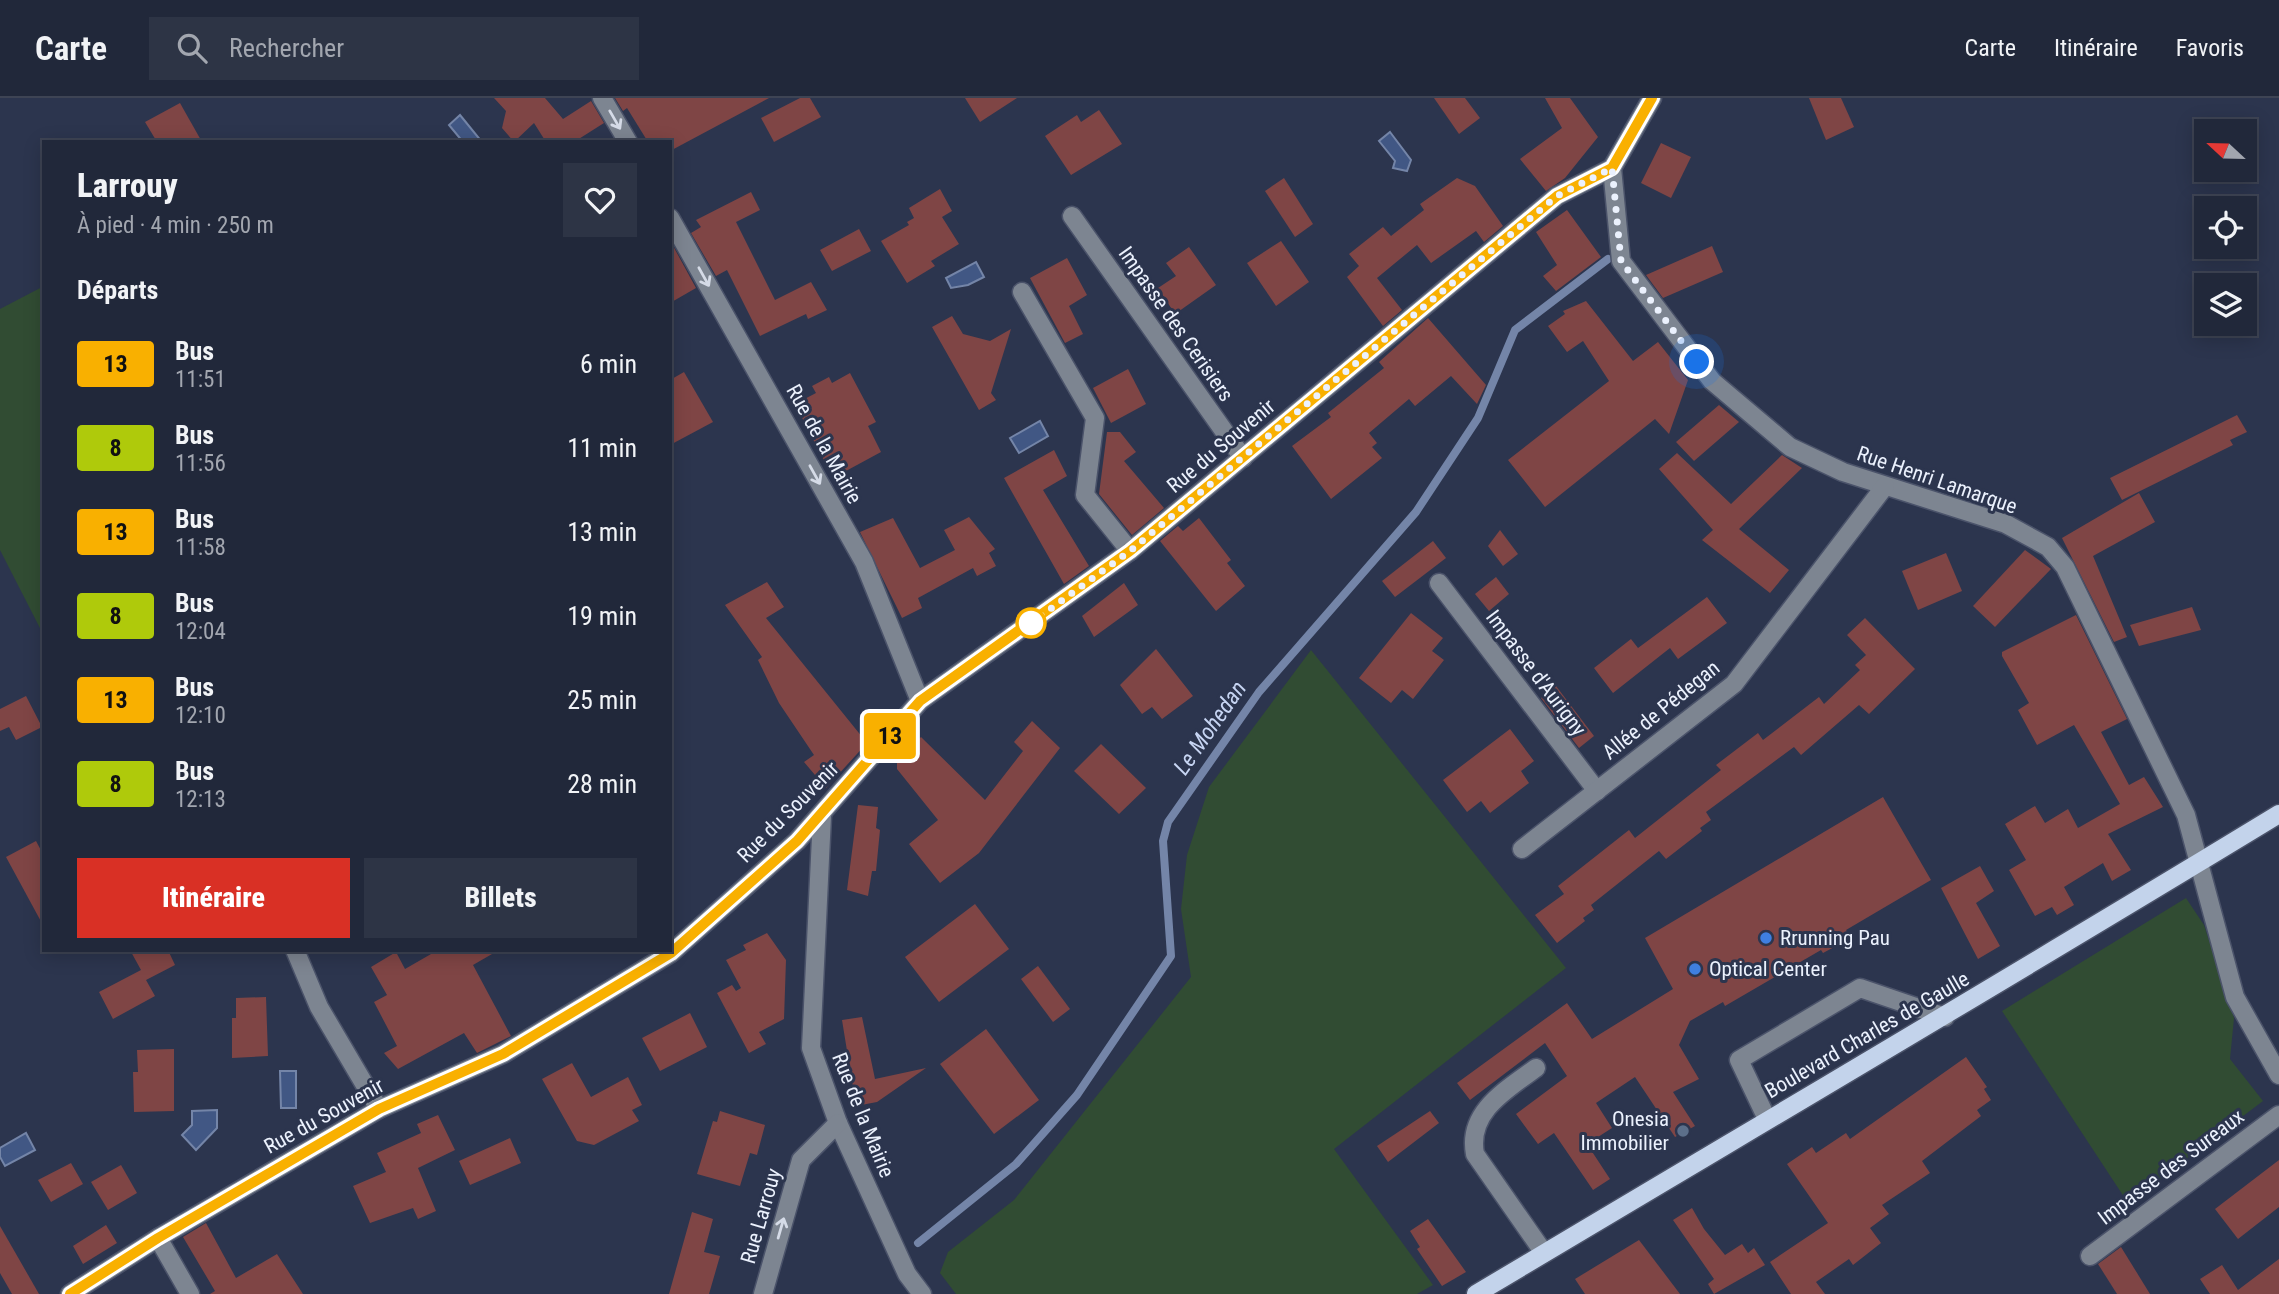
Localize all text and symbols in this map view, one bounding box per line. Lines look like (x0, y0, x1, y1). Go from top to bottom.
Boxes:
search box (149, 17, 639, 80)
text: Carte (35, 29, 107, 68)
icon: search (173, 29, 211, 67)
text: Rechercher (229, 33, 344, 63)
text: Carte (1965, 34, 2016, 62)
text: Itinéraire (2054, 34, 2138, 62)
text: Favoris (2176, 34, 2244, 62)
one-way arrow (608, 109, 622, 129)
north arrow (2194, 119, 2258, 182)
map controls (2194, 119, 2257, 336)
button: heart (563, 163, 637, 237)
text: Larrouy (77, 166, 178, 205)
button: locate (2194, 196, 2257, 259)
text: À pied · 4 min · 250 m (77, 212, 274, 239)
street label: Impasse des Cerisiers (1114, 242, 1238, 406)
one-way arrow (698, 266, 711, 287)
button: layers (2194, 273, 2257, 336)
text: Départs (77, 275, 158, 305)
text: Bus (175, 336, 214, 366)
your location (1679, 344, 1714, 379)
text: 6 min (580, 349, 637, 379)
text: 13 (103, 350, 128, 378)
text: 11:51 (175, 366, 226, 393)
street label: Rue de la Mairie (781, 380, 867, 508)
street label: Rue du Souvenir (1162, 394, 1280, 498)
text: Bus (175, 420, 214, 450)
text: 11 min (567, 433, 637, 463)
text: 8 (109, 434, 122, 462)
street label: Rue Henri Lamarque (1854, 441, 2020, 519)
text: 11:56 (175, 450, 226, 477)
one-way arrow (808, 465, 822, 485)
text: Bus (175, 504, 214, 534)
text: 13 min (567, 517, 637, 547)
text: 13 (103, 518, 128, 546)
text: 11:58 (175, 534, 226, 561)
text: Bus (175, 588, 214, 618)
text: 19 min (567, 601, 637, 631)
text: 8 (109, 602, 122, 630)
street label: Impasse d'Aurigny (1481, 606, 1591, 741)
unlabelled marker (1016, 608, 1046, 638)
text: 12:04 (175, 618, 226, 645)
street label: Allée de Pédegan (1598, 656, 1724, 764)
text: Bus (175, 672, 214, 702)
water label: Le Mohedan (1168, 676, 1252, 780)
text: 25 min (567, 685, 637, 715)
text: 13 (103, 686, 128, 714)
text: 12:10 (175, 702, 226, 729)
line badge: 13 (858, 713, 922, 759)
text: 13 (878, 722, 902, 750)
text: Bus (175, 756, 214, 786)
street label: Rue du Souvenir (732, 756, 844, 868)
text: 28 min (567, 769, 637, 799)
text: 8 (109, 770, 122, 798)
text: 12:13 (175, 786, 226, 813)
button: Itinéraire (77, 858, 350, 938)
button: Billets (364, 858, 637, 938)
place label: Rrunning Pau (1780, 926, 1890, 950)
marker: Rrunning Pau (1758, 930, 1774, 946)
place label: Optical Center (1709, 957, 1827, 981)
marker: Optical Center (1687, 961, 1703, 977)
street label: Boulevard Charles de Gaulle (1761, 967, 1973, 1103)
street label: Rue de la Mairie (827, 1049, 899, 1181)
street label: Rue du Souvenir (260, 1073, 388, 1159)
street label: Impasse des Sureaux (2093, 1104, 2249, 1230)
place label: Onesia Immobilier (1581, 1107, 1669, 1155)
marker: Onesia Immobilier (1675, 1123, 1691, 1139)
street label: Rue Larrouy (736, 1165, 786, 1266)
one-way arrow (776, 1218, 789, 1240)

